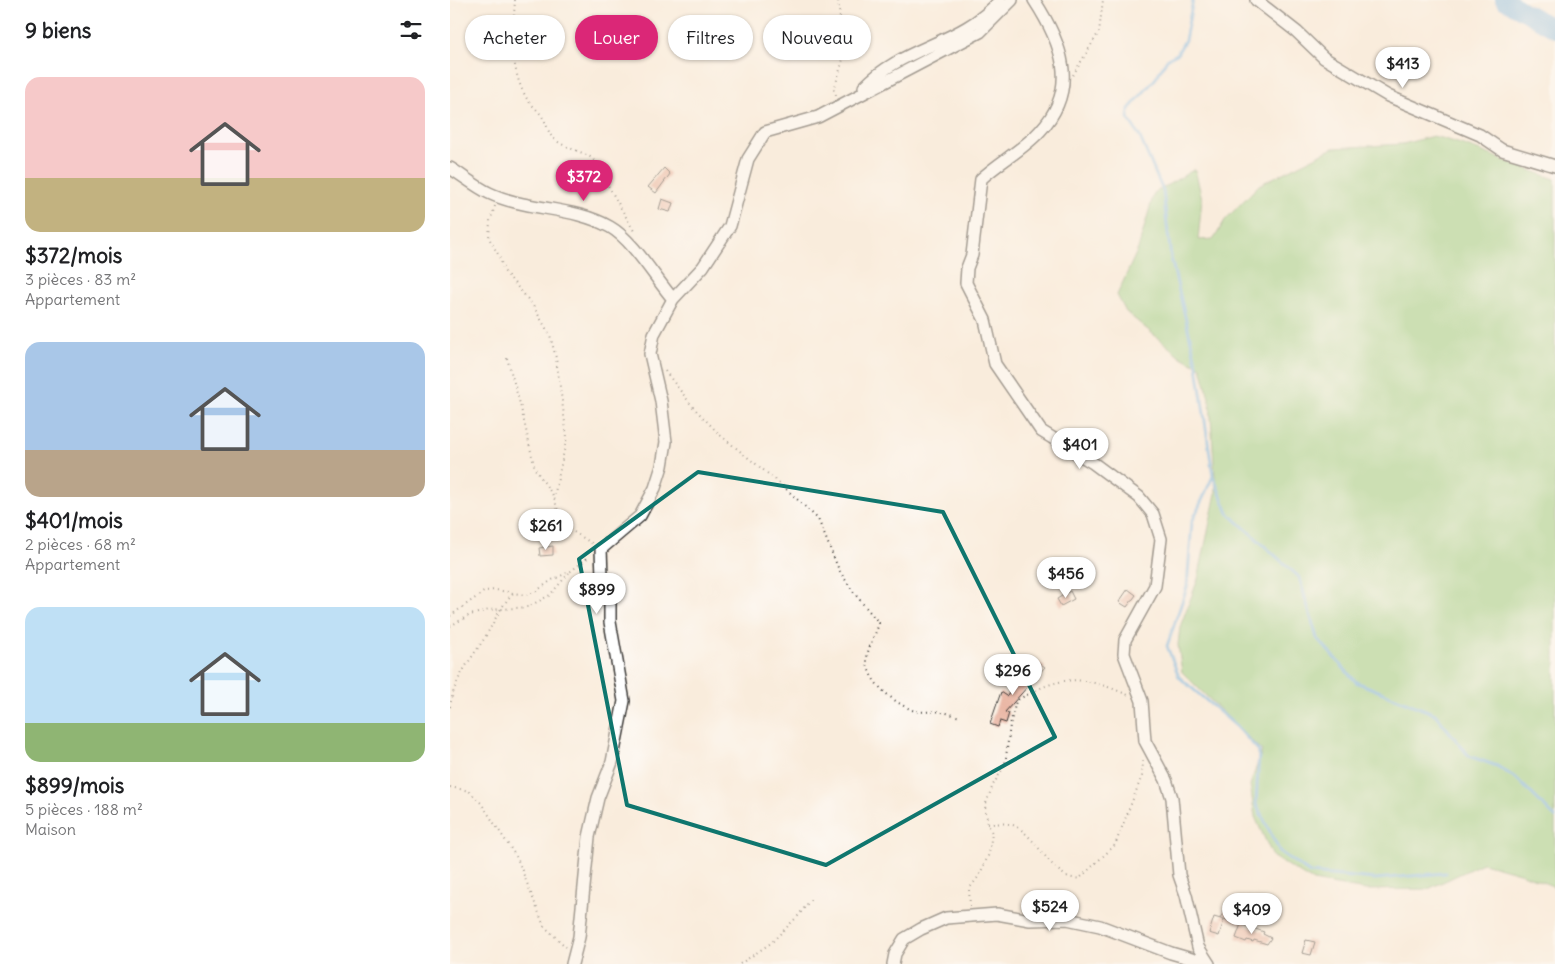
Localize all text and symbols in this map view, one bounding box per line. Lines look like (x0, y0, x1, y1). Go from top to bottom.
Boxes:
chip: Acheter (465, 15, 565, 60)
chip: Louer (575, 15, 658, 60)
chip: Filtres (668, 15, 753, 60)
chip: Nouveau (763, 15, 871, 60)
icon: filters (397, 16, 425, 44)
text: 9 biens (25, 17, 91, 44)
pin: $413 (1373, 46, 1433, 89)
text: $413 (1386, 53, 1420, 73)
icon: home (180, 109, 270, 199)
pin: $372 (554, 160, 614, 202)
text: $372 (567, 166, 601, 186)
text: $372/mois (25, 242, 122, 269)
text: 3 pièces · 83 m² (25, 269, 136, 289)
text: Appartement (25, 289, 120, 309)
icon: home (180, 374, 270, 464)
pin: $401 (1050, 428, 1110, 470)
text: $401 (1063, 434, 1098, 454)
text: $401/mois (25, 507, 123, 534)
pin: $261 (516, 508, 576, 551)
text: $261 (529, 515, 563, 535)
text: 2 pièces · 68 m² (25, 534, 136, 554)
text: Appartement (25, 554, 120, 574)
pin: $456 (1036, 556, 1096, 599)
text: $456 (1048, 563, 1084, 583)
pin: $899 (567, 572, 627, 615)
text: $899 (579, 579, 615, 599)
icon: home (180, 639, 270, 729)
pin: $296 (983, 654, 1043, 696)
text: $296 (995, 660, 1031, 680)
text: $899/mois (25, 772, 124, 799)
text: 5 pièces · 188 m² (25, 799, 143, 819)
text: Maison (25, 819, 76, 839)
pin: $524 (1020, 890, 1080, 932)
pin: $409 (1222, 892, 1282, 935)
text: $524 (1032, 896, 1068, 916)
text: $409 (1233, 899, 1271, 919)

